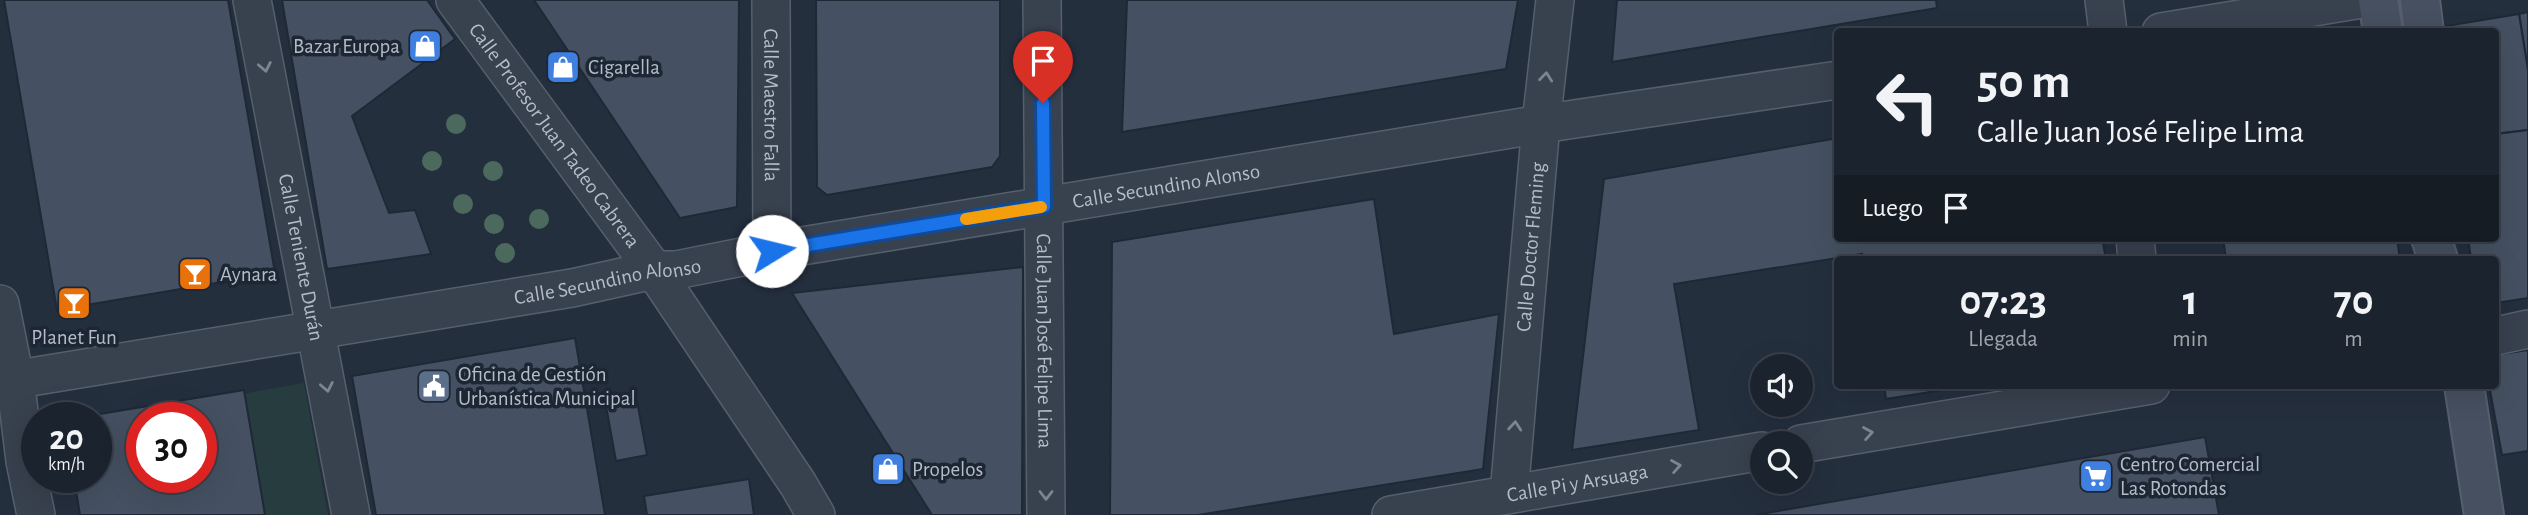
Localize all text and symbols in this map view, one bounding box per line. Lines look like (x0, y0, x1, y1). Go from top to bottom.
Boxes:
street label: Calle Profesor Juan Tadeo Cabrera (465, 19, 644, 252)
shop icon: Bazar Europa (406, 27, 444, 65)
street label: Calle Maestro Falla (760, 28, 782, 182)
pin (1013, 31, 1073, 103)
place label: Bazar Europa (293, 36, 400, 57)
icon: arrive (1024, 42, 1062, 80)
shop icon: Cigarella (544, 48, 582, 86)
icon: left (1862, 56, 1953, 147)
place label: Cigarella (588, 57, 660, 78)
text: 50 m (1977, 58, 2071, 107)
one-way arrow (257, 61, 272, 73)
one-way arrow (1539, 71, 1554, 83)
text: Calle Juan José Felipe Lima (1977, 116, 2304, 148)
street label: Calle Secundino Alonso (1071, 161, 1262, 212)
street label: Calle Doctor Fleming (1513, 161, 1549, 332)
street label: Calle Teniente Durán (275, 172, 327, 343)
icon: arrive (1937, 189, 1975, 227)
text: Luego (1862, 195, 1923, 221)
position arrow (735, 214, 809, 288)
street label: Calle Juan José Felipe Lima (1033, 233, 1055, 449)
bar icon: Aynara (176, 255, 214, 293)
street label: Calle Secundino Alonso (513, 255, 703, 308)
place label: Aynara (220, 264, 278, 285)
text: 07:23 (1959, 280, 2047, 322)
text: 1 (2183, 280, 2198, 322)
text: 70 (2334, 280, 2374, 322)
bar icon: Planet Fun (55, 284, 93, 322)
place label: Planet Fun (31, 327, 117, 348)
text: Llegada (1968, 328, 2038, 351)
text: min (2172, 328, 2208, 351)
text: m (2344, 328, 2363, 351)
map controls (1750, 354, 1813, 494)
button: sound (1750, 354, 1813, 417)
place label: Oficina de Gestión Urbanística Municipal (458, 364, 636, 409)
public building icon: Oficina de Gestión Urbanística Municipal (415, 367, 453, 405)
one-way arrow (319, 381, 334, 393)
speed limit sign: 30 (126, 402, 217, 493)
one-way arrow (1507, 420, 1522, 431)
text: 20 (49, 421, 84, 456)
one-way arrow (1862, 426, 1874, 441)
button: search (1750, 431, 1813, 494)
shop icon: Propelos (869, 450, 907, 488)
place label: Centro Comercial Las Rotondas (2120, 454, 2260, 499)
text: km/h (48, 456, 85, 474)
supermarket icon: Centro Comercial Las Rotondas (2077, 457, 2115, 495)
place label: Propelos (912, 459, 983, 480)
one-way arrow (1670, 459, 1682, 474)
street label: Calle Pi y Arsuaga (1505, 461, 1650, 506)
one-way arrow (1038, 490, 1054, 501)

